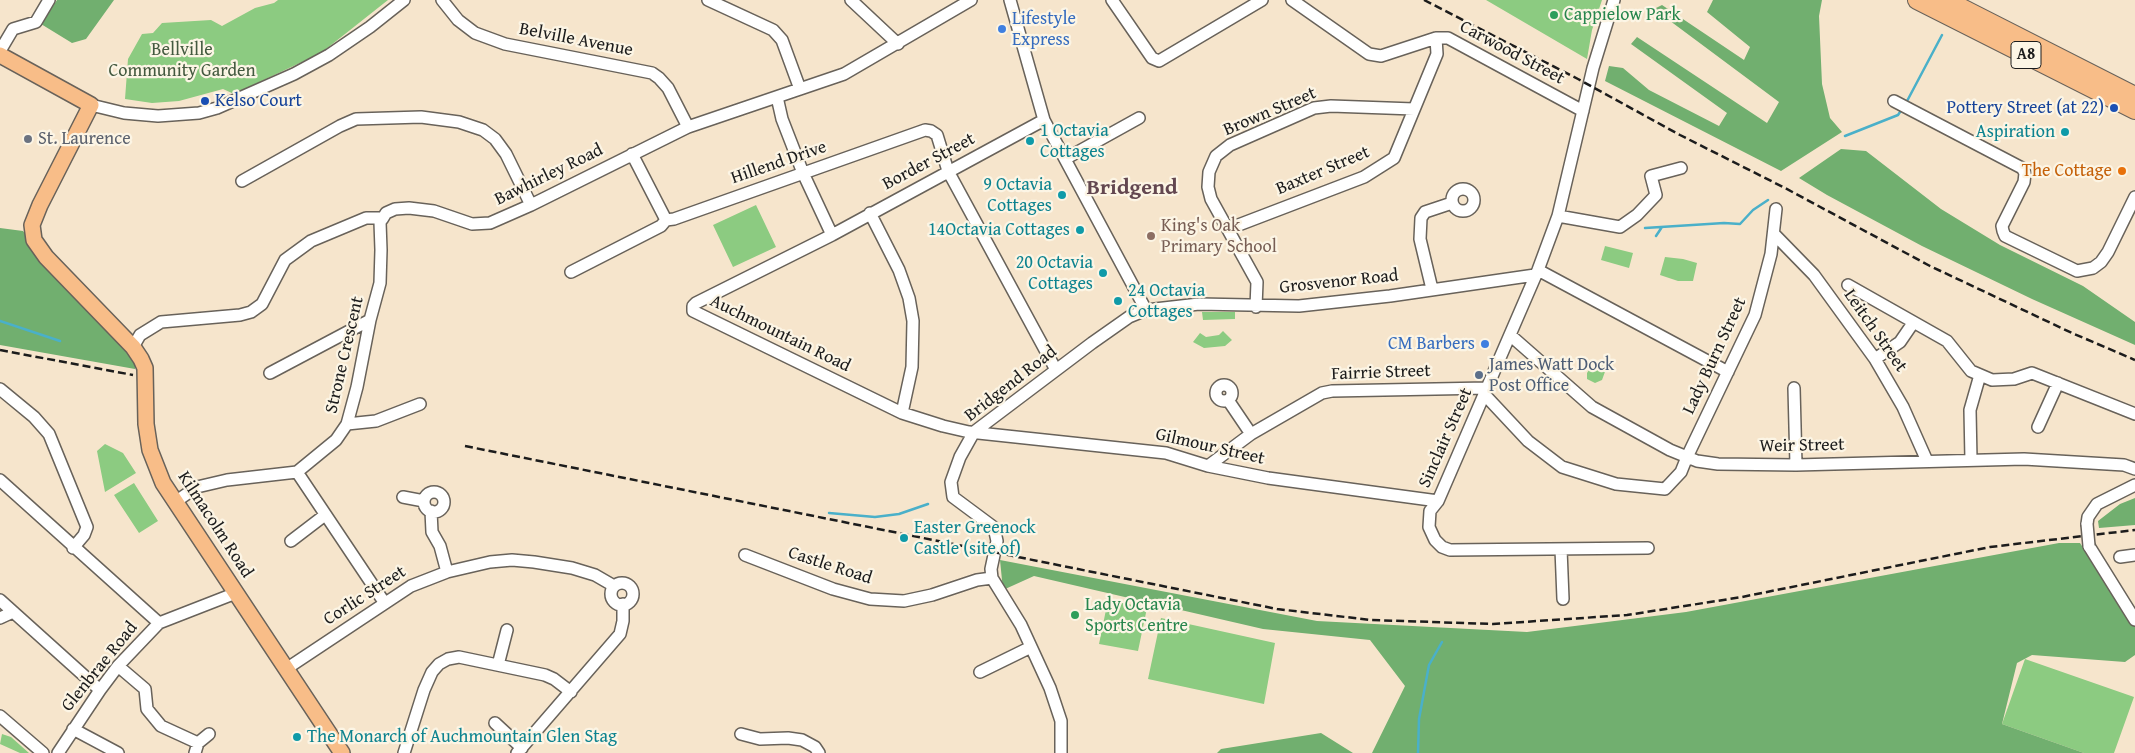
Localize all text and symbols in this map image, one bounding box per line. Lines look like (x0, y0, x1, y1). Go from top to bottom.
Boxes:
place label: Cappielow Park (1564, 4, 1681, 26)
place label: Lifestyle Express (1012, 8, 1076, 50)
marker: Cappielow Park (1548, 9, 1560, 21)
street label: Carwood Street (1456, 16, 1568, 90)
street label: Belville Avenue (517, 18, 635, 62)
marker: Lifestyle Express (996, 23, 1008, 35)
park label: Bellville Community Garden (108, 39, 256, 82)
road number: A8 (2011, 42, 2041, 68)
street label: Brown Street (1220, 83, 1320, 141)
place label: Kelso Court (215, 90, 302, 112)
marker: Kelso Court (199, 95, 211, 107)
place label: Pottery Street (at 22) (1946, 97, 2104, 119)
marker: Pottery Street (at 22) (2108, 102, 2120, 114)
place label: 1 Octavia Cottages (1040, 120, 1109, 162)
place label: Aspiration (1976, 121, 2055, 143)
marker: Aspiration (2059, 126, 2071, 138)
place label: St. Laurence (38, 128, 131, 150)
street label: Border Street (879, 129, 979, 195)
marker: St. Laurence (22, 133, 34, 145)
marker: 1 Octavia Cottages (1024, 135, 1036, 147)
street label: Hillend Drive (728, 137, 830, 189)
street label: Bawhirley Road (491, 139, 607, 211)
street label: Baxter Street (1273, 142, 1373, 200)
place label: The Cottage (2022, 160, 2112, 182)
marker: The Cottage (2116, 165, 2128, 177)
place label: 9 Octavia Cottages (983, 174, 1052, 216)
district label: Bridgend (1086, 175, 1178, 201)
marker: 9 Octavia Cottages (1056, 189, 1068, 201)
place label: King's Oak Primary School (1161, 215, 1277, 258)
place label: 14Octavia Cottages (928, 219, 1070, 241)
marker: 14Octavia Cottages (1074, 224, 1086, 236)
marker: King's Oak Primary School (1145, 230, 1157, 242)
place label: 20 Octavia Cottages (1016, 252, 1093, 294)
street label: Grosvenor Road (1278, 265, 1400, 299)
marker: 20 Octavia Cottages (1097, 267, 1109, 279)
place label: 24 Octavia Cottages (1128, 280, 1205, 322)
street label: Leitch Street (1839, 286, 1911, 376)
street label: Auchmountain Road (706, 291, 854, 377)
street label: Strone Crescent (321, 294, 369, 416)
street label: Lady Burn Street (1678, 294, 1752, 418)
marker: 24 Octavia Cottages (1112, 295, 1124, 307)
place label: CM Barbers (1388, 333, 1475, 355)
marker: CM Barbers (1479, 338, 1491, 350)
street label: Bridgend Road (961, 341, 1061, 427)
place label: James Watt Dock Post Office (1489, 354, 1614, 396)
street label: Fairrie Street (1331, 360, 1431, 386)
marker: James Watt Dock Post Office (1473, 369, 1485, 381)
street label: Sinclair Street (1414, 385, 1478, 491)
street label: Gilmour Street (1153, 424, 1267, 470)
street label: Weir Street (1759, 434, 1845, 458)
street label: Kilmacolm Road (173, 468, 257, 582)
place label: Easter Greenock Castle (site of) (914, 517, 1036, 560)
marker: Easter Greenock Castle (site of) (898, 532, 910, 544)
street label: Castle Road (785, 542, 875, 590)
street label: Corlic Street (320, 561, 410, 631)
place label: Lady Octavia Sports Centre (1085, 594, 1188, 636)
marker: Lady Octavia Sports Centre (1069, 609, 1081, 621)
street label: Glenbrae Road (57, 618, 143, 716)
place label: The Monarch of Auchmountain Glen Stag (307, 726, 617, 748)
marker: The Monarch of Auchmountain Glen Stag (291, 731, 303, 743)

